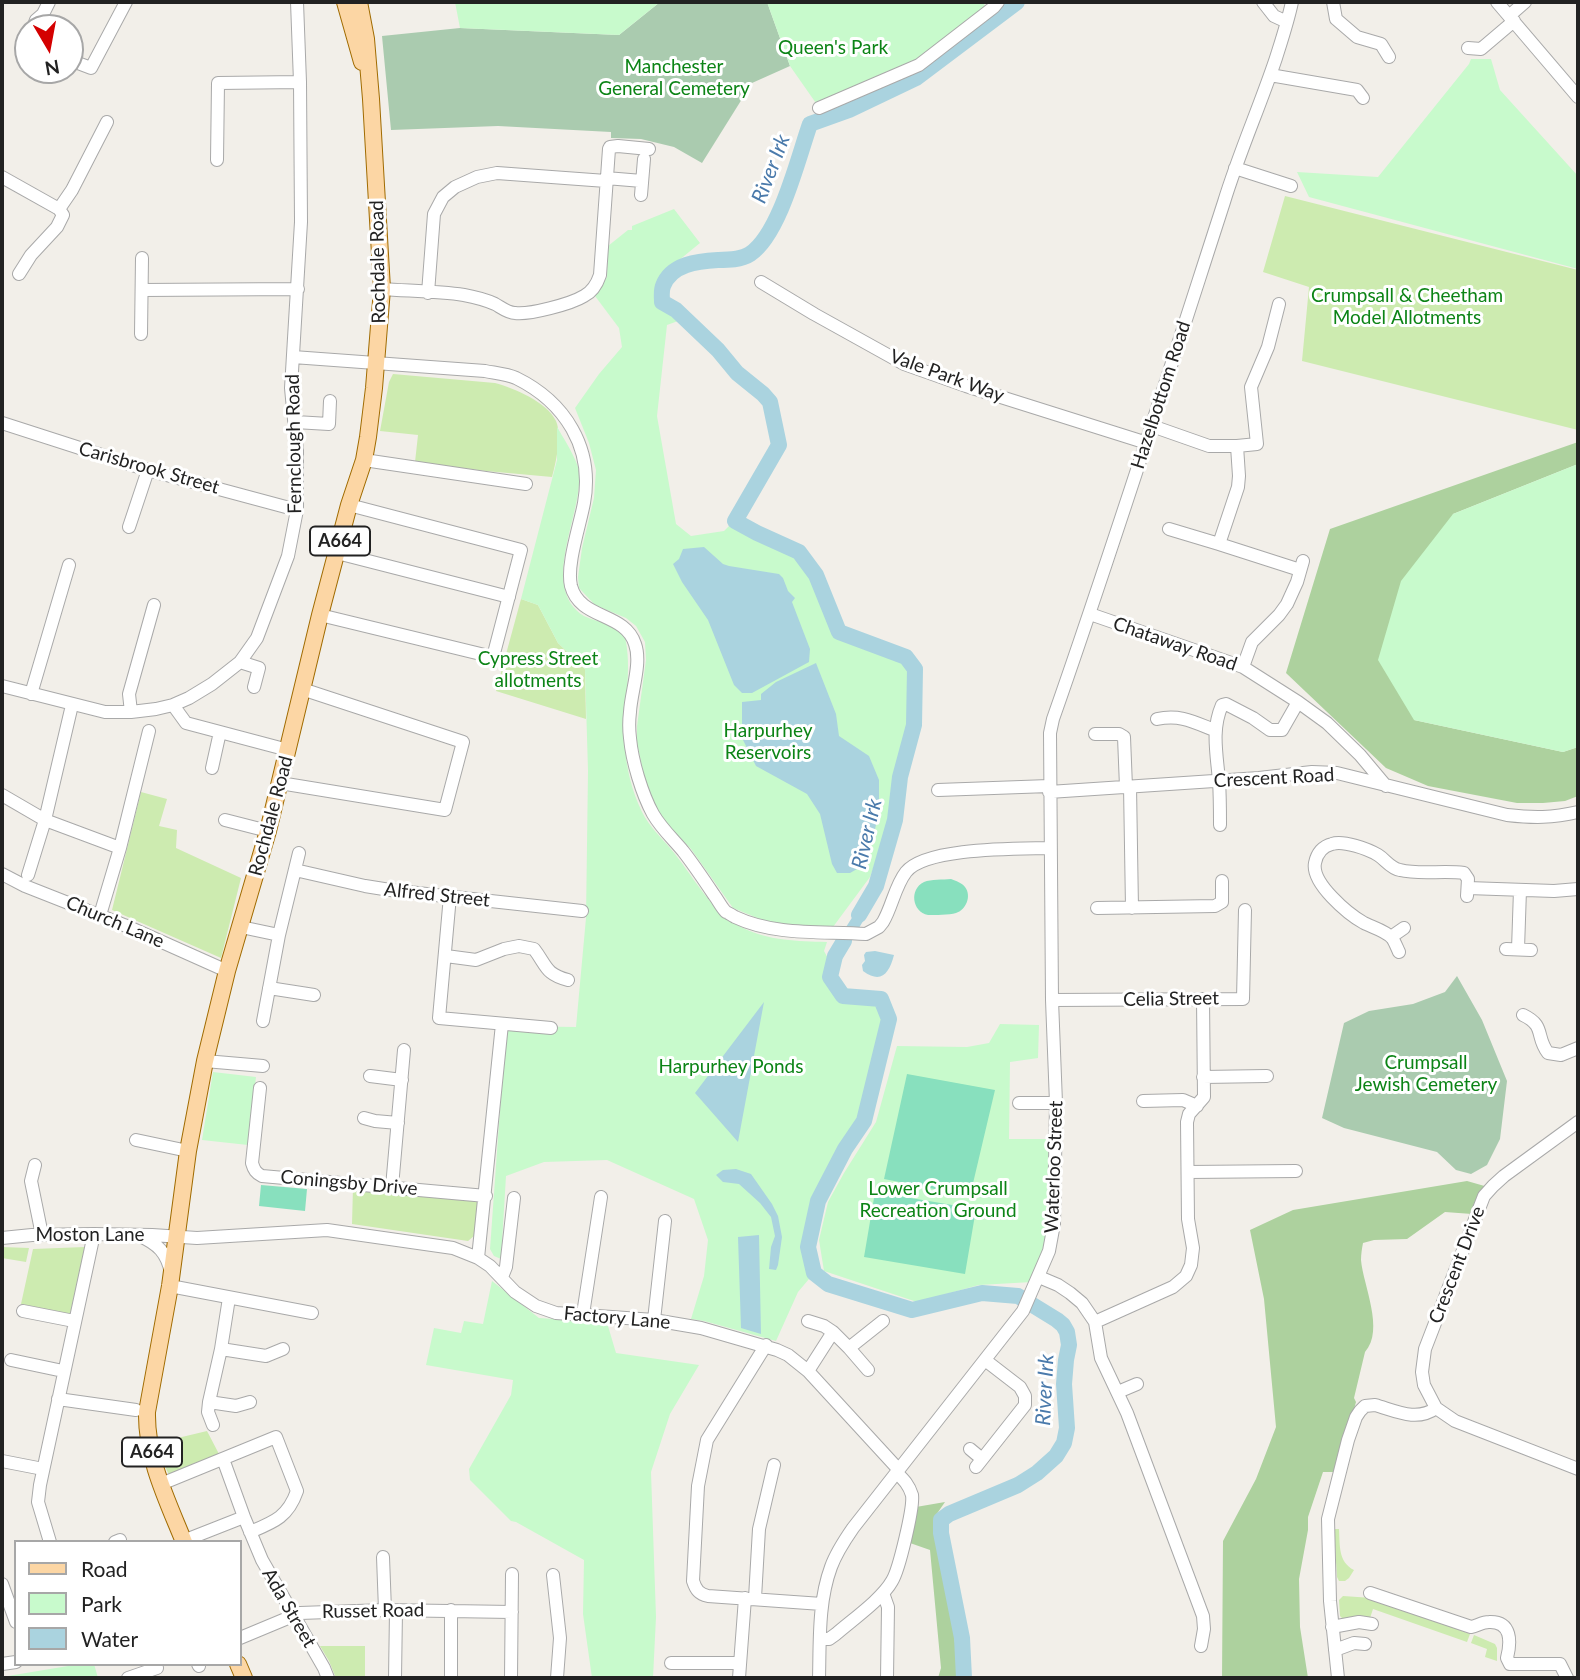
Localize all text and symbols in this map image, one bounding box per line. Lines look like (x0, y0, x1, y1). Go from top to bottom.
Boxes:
north arrow (14, 14, 84, 84)
park label: Queen's Park (778, 37, 888, 59)
text: N (43, 56, 62, 81)
park label: Manchester General Cemetery (598, 56, 750, 100)
water label: River Irk (746, 131, 796, 207)
street label: Rochdale Road (366, 200, 390, 324)
park label: Crumpsall & Cheetham Model Allotments (1311, 285, 1503, 329)
street label: Hazelbottom Road (1126, 318, 1196, 472)
street label: Vale Park Way (887, 345, 1007, 407)
street label: Fernclough Road (281, 374, 307, 514)
street label: Carisbrook Street (76, 437, 222, 499)
road number: A664 (310, 526, 370, 556)
street label: Chataway Road (1110, 612, 1240, 676)
park label: Cypress Street allotments (478, 648, 598, 692)
park label: Harpurhey Reservoirs (724, 720, 812, 764)
street label: Rochdale Road (244, 753, 298, 879)
street label: Crescent Road (1213, 763, 1335, 793)
water label: River Irk (847, 796, 887, 872)
street label: Alfred Street (383, 878, 491, 912)
street label: Church Lane (62, 891, 168, 953)
street label: Celia Street (1123, 987, 1219, 1011)
park label: Crumpsall Jewish Cemetery (1355, 1052, 1497, 1096)
park label: Harpurhey Ponds (659, 1056, 803, 1078)
street label: Waterloo Street (1040, 1100, 1068, 1234)
street label: Coningsby Drive (280, 1166, 418, 1200)
park label: Lower Crumpsall Recreation Ground (859, 1178, 1017, 1222)
street label: Crescent Drive (1424, 1203, 1490, 1327)
street label: Moston Lane (35, 1224, 145, 1246)
street label: Factory Lane (563, 1302, 671, 1334)
water label: River Irk (1031, 1354, 1059, 1426)
road number: A664 (122, 1437, 182, 1466)
legend (14, 1540, 242, 1666)
text: Road (81, 1556, 128, 1581)
street label: Ada Street (257, 1564, 321, 1652)
text: Park (81, 1591, 122, 1616)
street label: Russet Road (322, 1599, 424, 1623)
text: Water (81, 1626, 138, 1651)

